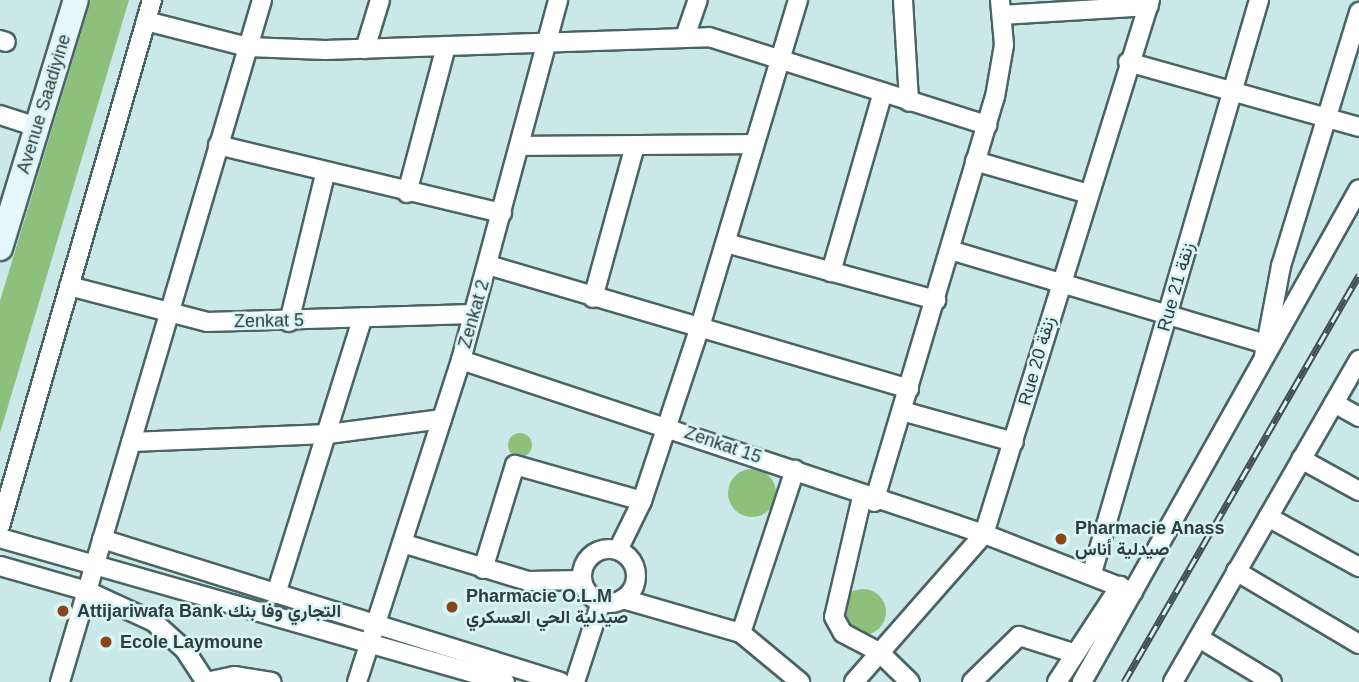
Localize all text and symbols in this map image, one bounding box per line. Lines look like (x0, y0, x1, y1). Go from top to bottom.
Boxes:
street label: Avenue Saadiyine (13, 32, 75, 176)
street label: Rue 21 زنقة (1153, 240, 1199, 334)
street label: Zenkat 2 (454, 277, 494, 351)
street label: Zenkat 5 (234, 310, 304, 332)
street label: Rue 20 زنقة (1014, 314, 1060, 408)
street label: Zenkat 15 (682, 422, 764, 468)
place label: Pharmacie Anass صيدلية أناس (1075, 518, 1225, 560)
marker: Pharmacie Anass صيدلية أناس (1053, 531, 1069, 547)
place label: Pharmacie O.L.M صيدلية الحي العسكري (466, 586, 628, 628)
marker: Pharmacie O.L.M صيدلية الحي العسكري (444, 599, 460, 615)
place label: Attijariwafa Bank التجاري وفا بنك (77, 600, 341, 622)
marker: Attijariwafa Bank التجاري وفا بنك (55, 603, 71, 619)
place label: Ecole Laymoune (120, 631, 263, 653)
marker: Ecole Laymoune (98, 634, 114, 650)

